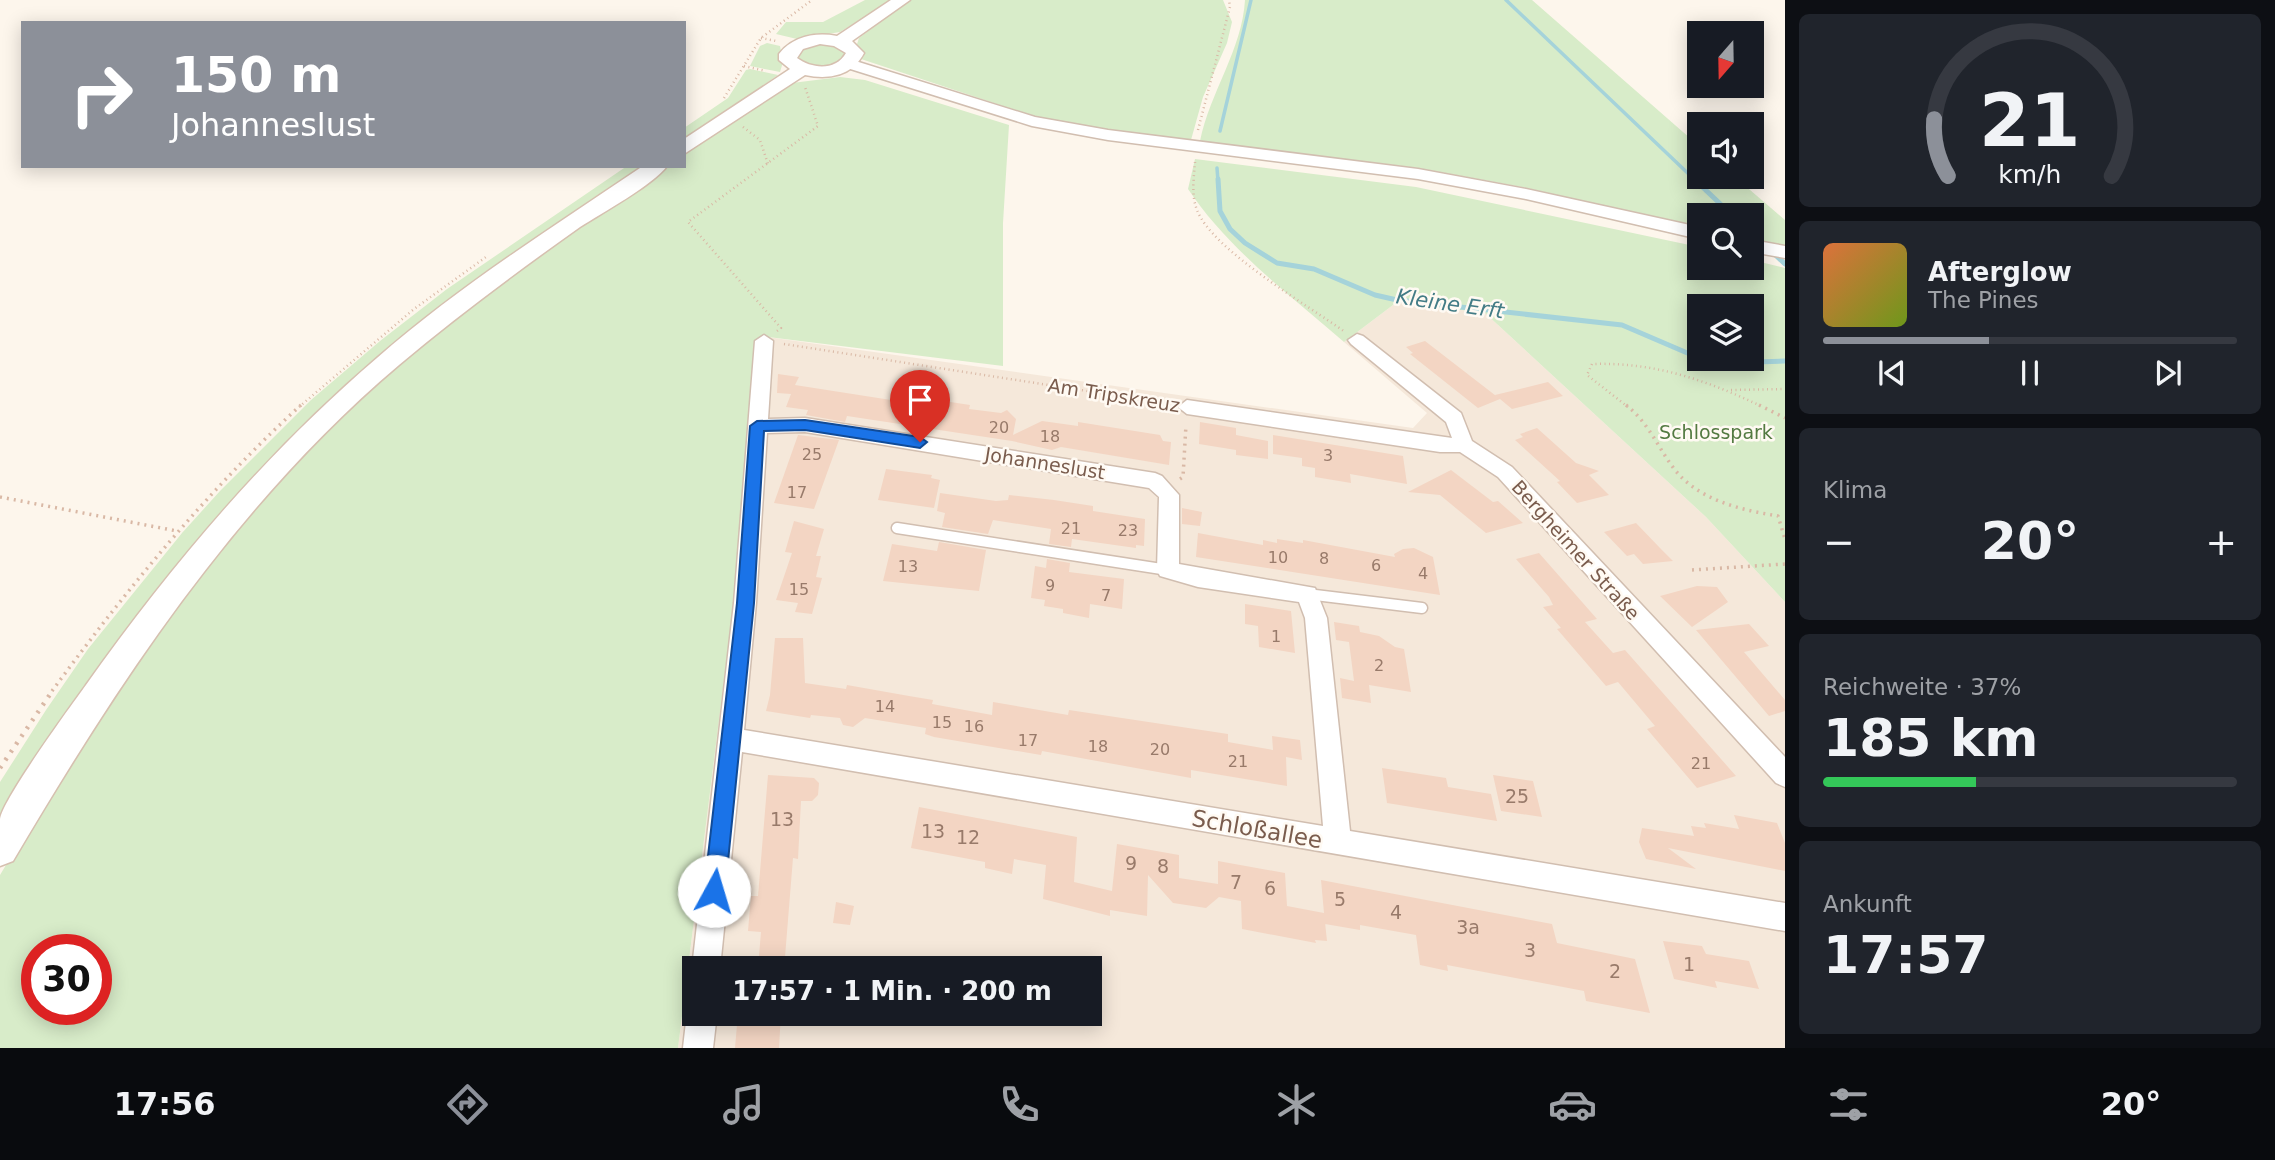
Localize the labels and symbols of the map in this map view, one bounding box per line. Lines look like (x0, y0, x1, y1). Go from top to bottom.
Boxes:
north arrow (1687, 21, 1764, 98)
water label: Kleine Erft (1394, 285, 1506, 324)
pin (890, 370, 950, 442)
street label: Am Tripskreuz (1046, 374, 1182, 416)
house number: 20 (989, 418, 1009, 437)
park label: Schlosspark (1659, 421, 1773, 443)
house number: 18 (1040, 427, 1060, 446)
street label: Johanneslust (982, 442, 1107, 483)
house number: 25 (802, 445, 822, 464)
house number: 3 (1323, 446, 1333, 465)
street label: Bergheimer Straße (1508, 476, 1644, 624)
house number: 17 (787, 483, 807, 502)
house number: 21 (1061, 519, 1081, 538)
house number: 23 (1118, 521, 1138, 540)
house number: 10 (1268, 548, 1288, 567)
house number: 8 (1319, 549, 1329, 568)
house number: 6 (1371, 556, 1381, 575)
house number: 13 (898, 557, 918, 576)
house number: 4 (1418, 564, 1428, 583)
house number: 9 (1045, 576, 1055, 595)
house number: 15 (789, 580, 809, 599)
house number: 7 (1101, 586, 1111, 605)
house number: 1 (1271, 627, 1281, 646)
house number: 2 (1374, 656, 1384, 675)
house number: 14 (875, 697, 895, 716)
house number: 15 (932, 713, 952, 732)
house number: 16 (964, 717, 984, 736)
house number: 17 (1018, 731, 1038, 750)
house number: 18 (1088, 737, 1108, 756)
house number: 20 (1150, 740, 1170, 759)
house number: 21 (1228, 752, 1248, 771)
house number: 21 (1691, 754, 1711, 773)
house number: 25 (1505, 785, 1529, 807)
street label: Schloßallee (1190, 805, 1324, 853)
house number: 13 (770, 808, 794, 830)
house number: 13 (921, 820, 945, 842)
house number: 12 (956, 826, 980, 848)
house number: 9 (1125, 852, 1137, 874)
position arrow (677, 854, 751, 928)
house number: 8 (1157, 855, 1169, 877)
house number: 7 (1230, 871, 1242, 893)
house number: 6 (1264, 877, 1276, 899)
house number: 5 (1334, 888, 1346, 910)
house number: 4 (1390, 901, 1402, 923)
house number: 3a (1456, 916, 1480, 938)
speed limit sign: 30 (21, 934, 112, 1025)
house number: 3 (1524, 939, 1536, 961)
house number: 1 (1683, 953, 1695, 975)
house number: 2 (1609, 960, 1621, 982)

